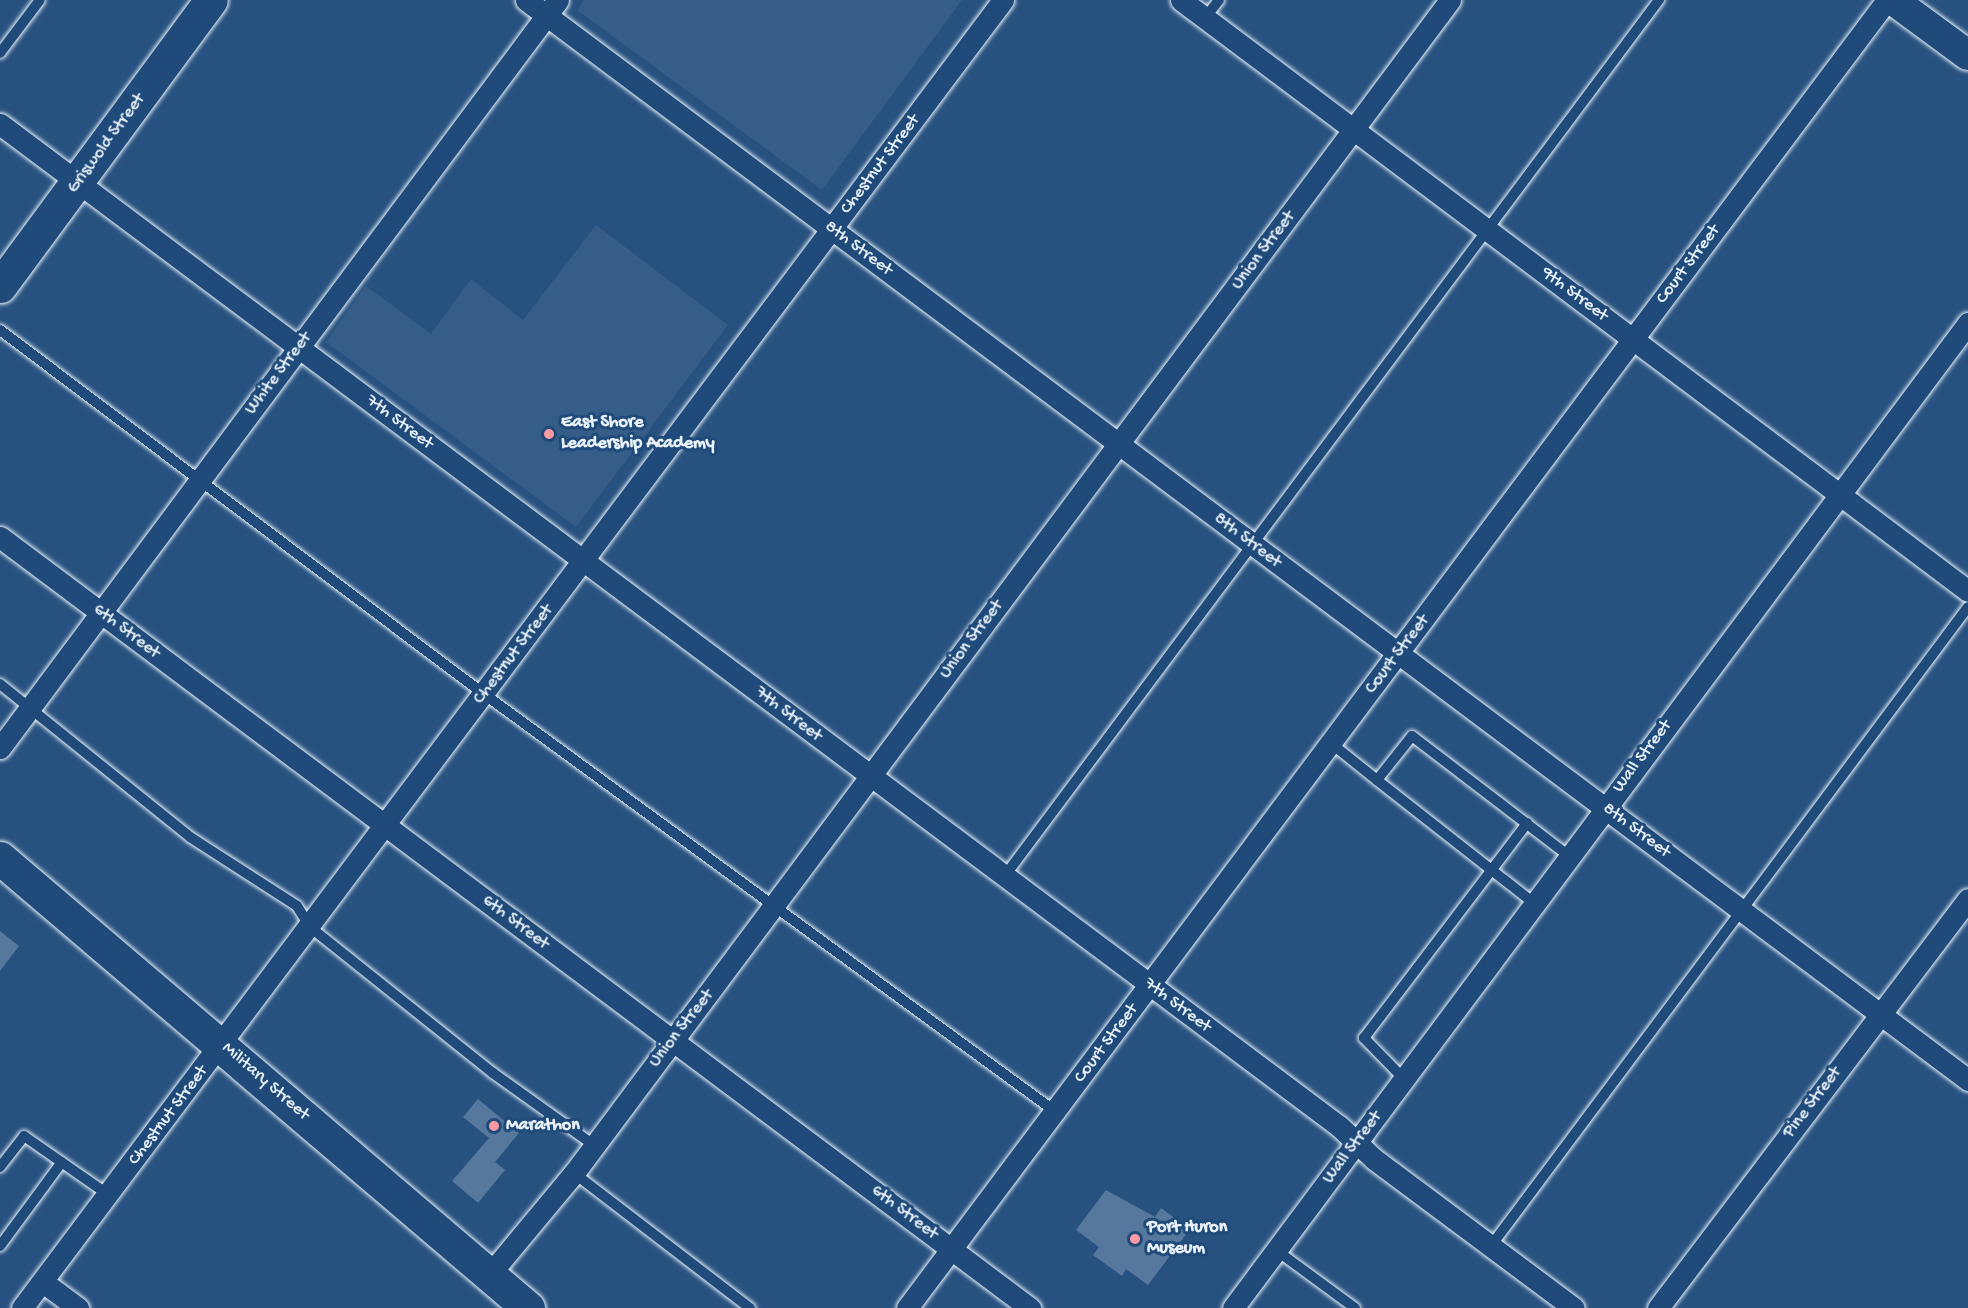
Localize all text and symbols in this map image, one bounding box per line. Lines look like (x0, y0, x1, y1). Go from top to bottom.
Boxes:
street label: Griswold Street (63, 90, 151, 198)
street label: Chestnut Street (836, 111, 926, 219)
street label: Union Street (1227, 207, 1301, 295)
street label: 8th Street (820, 217, 896, 281)
street label: Court Street (1652, 221, 1726, 309)
street label: 9th Street (1536, 263, 1612, 327)
street label: White Street (241, 328, 317, 420)
street label: 7th Street (361, 391, 437, 455)
place label: East Shore Leadership Academy (561, 413, 715, 456)
marker: East Shore Leadership Academy (542, 427, 556, 441)
street label: 8th Street (1209, 509, 1285, 573)
street label: Union Street (935, 596, 1009, 684)
street label: 6th Street (88, 600, 164, 664)
street label: Chestnut Street (469, 601, 559, 709)
street label: Court Street (1361, 611, 1435, 699)
street label: 7th Street (750, 683, 826, 747)
street label: Wall Street (1609, 716, 1677, 798)
street label: 8th Street (1598, 799, 1674, 863)
street label: 6th Street (477, 891, 553, 955)
street label: 7th Street (1139, 974, 1215, 1038)
street label: Union Street (645, 986, 719, 1072)
street label: Court Street (1070, 1000, 1144, 1088)
street label: Military Street (217, 1038, 313, 1126)
street label: Chestnut Street (124, 1062, 214, 1170)
street label: Pine Street (1779, 1063, 1847, 1143)
street label: Wall Street (1319, 1107, 1387, 1189)
place label: Marathon (506, 1115, 580, 1137)
marker: Marathon (487, 1119, 501, 1133)
street label: 6th Street (866, 1181, 942, 1245)
place label: Port Huron Museum (1147, 1218, 1227, 1260)
marker: Port Huron Museum (1128, 1232, 1142, 1246)

